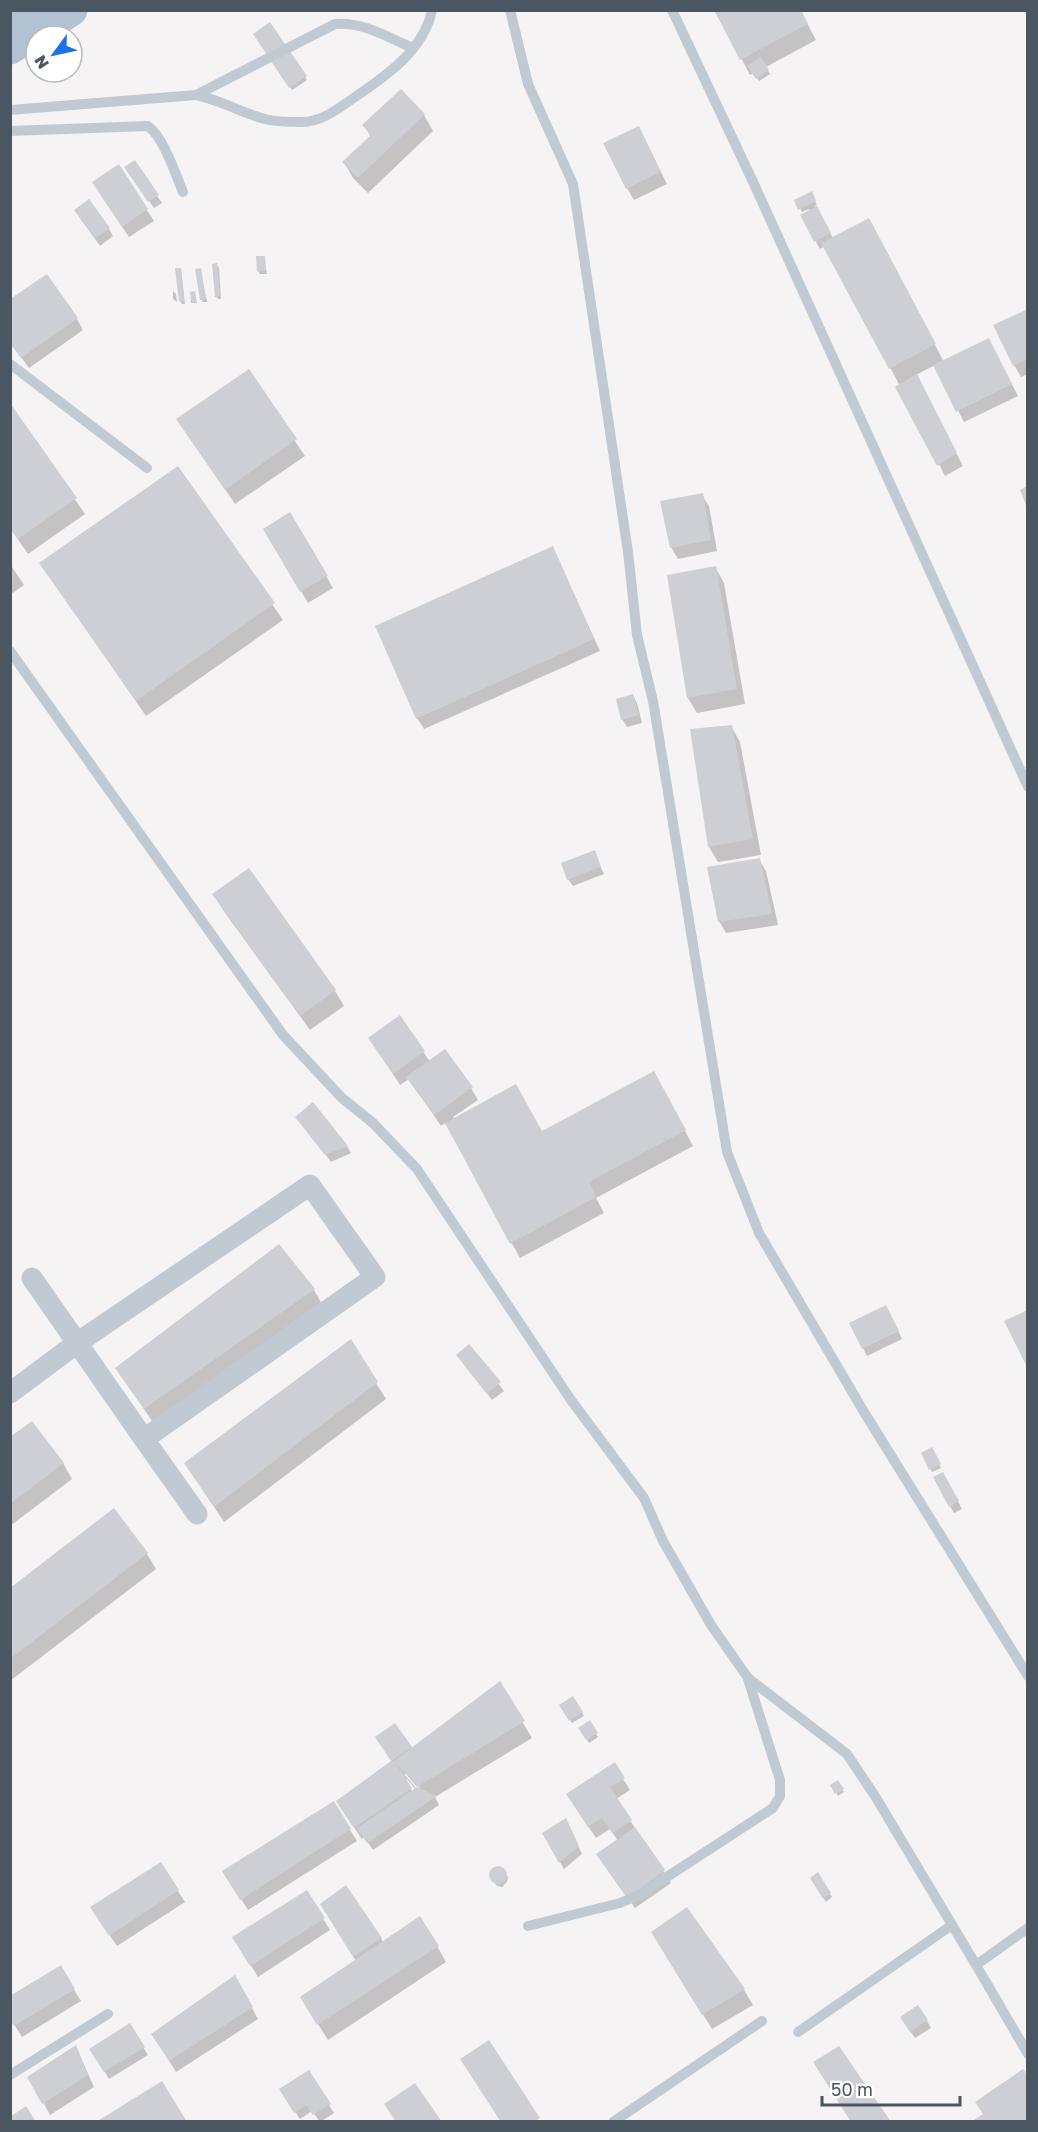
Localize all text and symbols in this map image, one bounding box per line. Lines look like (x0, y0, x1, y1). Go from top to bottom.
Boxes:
north arrow (24, 24, 84, 84)
text: N (30, 52, 53, 73)
scale bar (822, 2069, 960, 2107)
text: 50 m (831, 2078, 873, 2100)

